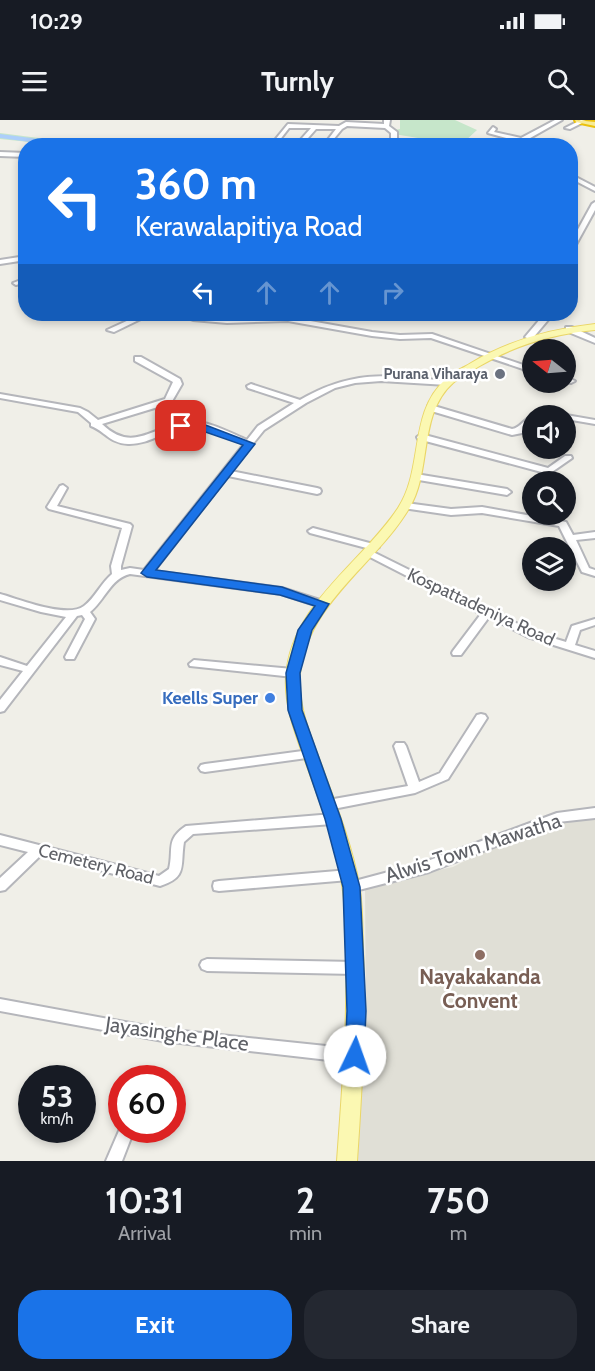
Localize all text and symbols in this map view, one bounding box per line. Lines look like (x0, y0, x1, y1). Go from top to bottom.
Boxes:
text: 10:29 (30, 8, 83, 35)
icon: menu (18, 65, 51, 98)
text: Turnly (261, 65, 334, 98)
icon: search (544, 65, 577, 98)
text: 360 m (135, 158, 257, 210)
icon: left (36, 162, 114, 240)
text: Kerawalapitiya Road (135, 210, 363, 243)
icon: left (187, 276, 220, 309)
icon: ahead (250, 276, 283, 309)
icon: ahead (313, 276, 346, 309)
icon: right (376, 276, 409, 309)
north arrow (522, 339, 576, 393)
map controls (522, 339, 576, 591)
place label: Purana Viharaya (383, 365, 489, 383)
marker: Purana Viharaya (493, 367, 507, 381)
pin (155, 400, 206, 451)
button: sound (522, 405, 576, 459)
icon: arrive (164, 409, 197, 442)
button: search (522, 471, 576, 525)
button: layers (522, 537, 576, 591)
street label: Kospattadeniya Road (404, 563, 558, 651)
place label: Keells Super (162, 687, 258, 709)
marker: Keells Super (263, 691, 277, 705)
street label: Alwis Town Mawatha (382, 807, 564, 888)
street label: Cemetery Road (36, 839, 156, 889)
marker: Nayakakanda Convent (473, 948, 487, 962)
place label: Nayakakanda Convent (419, 964, 541, 1013)
street label: Jayasinghe Place (103, 1011, 251, 1056)
position arrow (323, 1024, 387, 1088)
speed limit sign: 60 (108, 1065, 186, 1143)
text: 53 (41, 1078, 73, 1115)
text: km/h (41, 1110, 73, 1128)
text: 10:31 (105, 1178, 184, 1222)
text: 2 (296, 1178, 315, 1222)
text: 750 (427, 1178, 490, 1222)
text: Arrival (118, 1221, 171, 1245)
text: min (289, 1221, 322, 1245)
text: m (450, 1221, 467, 1245)
button: Exit (18, 1290, 292, 1359)
button: Share (304, 1290, 577, 1359)

